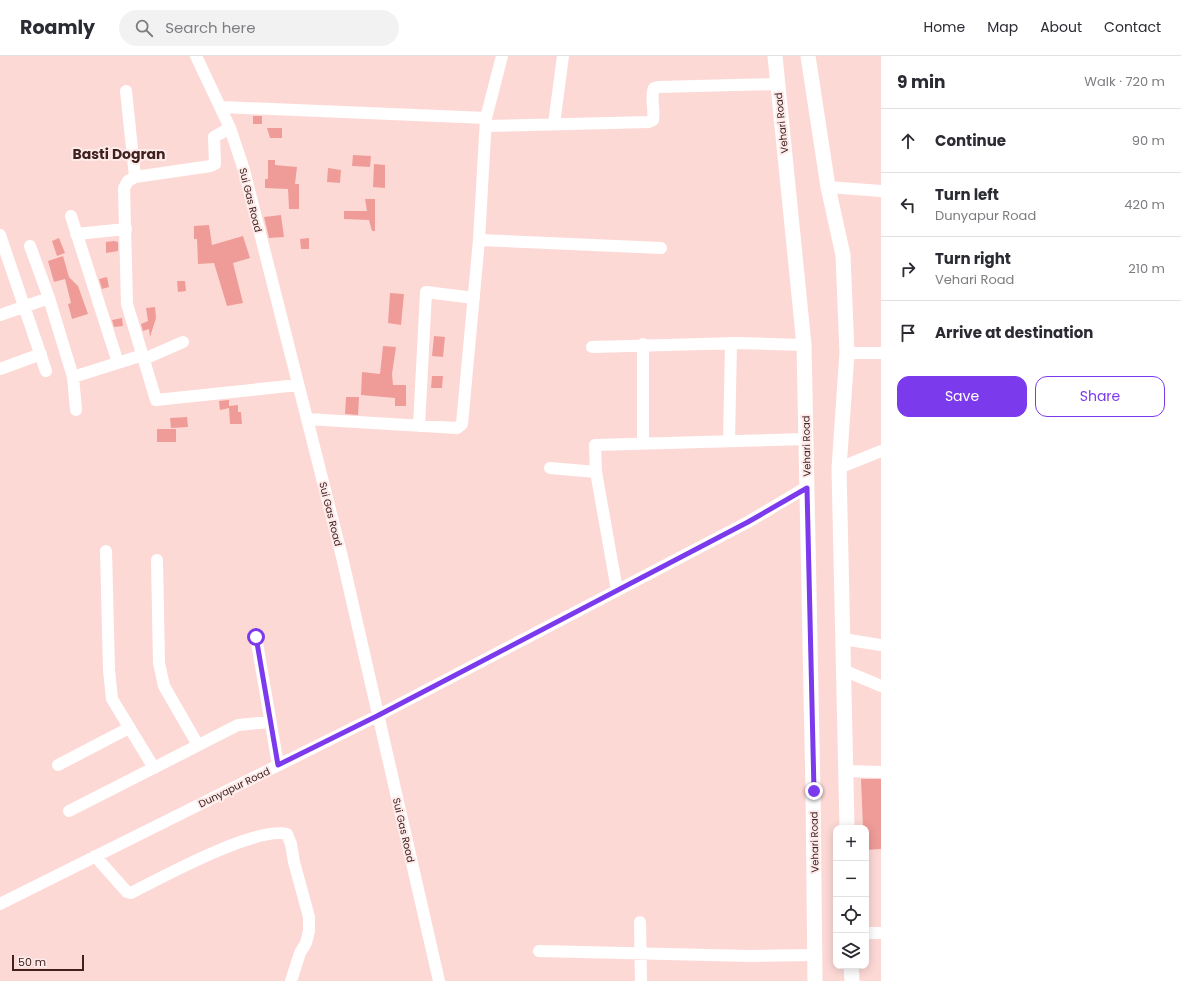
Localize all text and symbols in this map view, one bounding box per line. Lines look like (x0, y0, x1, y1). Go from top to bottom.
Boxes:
search box (119, 10, 399, 46)
text: Roamly (20, 14, 95, 41)
icon: search (133, 17, 155, 39)
text: Search here (165, 17, 256, 38)
text: Home (923, 17, 965, 37)
text: Map (987, 17, 1018, 37)
text: About (1040, 17, 1082, 37)
text: Contact (1104, 17, 1161, 37)
text: 9 min (897, 70, 946, 94)
text: Walk · 720 m (1084, 72, 1165, 91)
street label: Vehari Road (771, 92, 792, 154)
icon: ahead (897, 130, 919, 152)
text: Continue (935, 130, 1006, 151)
text: 90 m (1132, 131, 1165, 150)
district label: Basti Dogran (73, 144, 165, 164)
street label: Sui Gas Road (235, 166, 266, 234)
text: Turn left (935, 184, 999, 205)
icon: left (897, 194, 919, 216)
text: 420 m (1124, 195, 1165, 214)
text: Dunyapur Road (935, 206, 1036, 225)
text: Turn right (935, 248, 1011, 269)
icon: right (897, 258, 919, 280)
text: 210 m (1128, 259, 1165, 278)
text: Vehari Road (935, 270, 1014, 289)
icon: arrive (897, 322, 919, 344)
text: Arrive at destination (935, 322, 1093, 343)
button: Save (897, 376, 1027, 417)
button: Share (1035, 376, 1165, 417)
street label: Vehari Road (798, 415, 815, 477)
street label: Sui Gas Road (315, 480, 346, 548)
route start (247, 628, 265, 646)
street label: Dunyapur Road (196, 764, 272, 811)
route end (805, 782, 823, 800)
street label: Sui Gas Road (389, 796, 418, 864)
street label: Vehari Road (806, 811, 823, 873)
map controls (833, 825, 869, 969)
button: + (833, 825, 869, 861)
button: − (833, 861, 869, 897)
button: locate (833, 897, 869, 933)
button: layers (833, 933, 869, 969)
scale bar (12, 953, 84, 972)
text: 50 m (18, 954, 46, 970)

